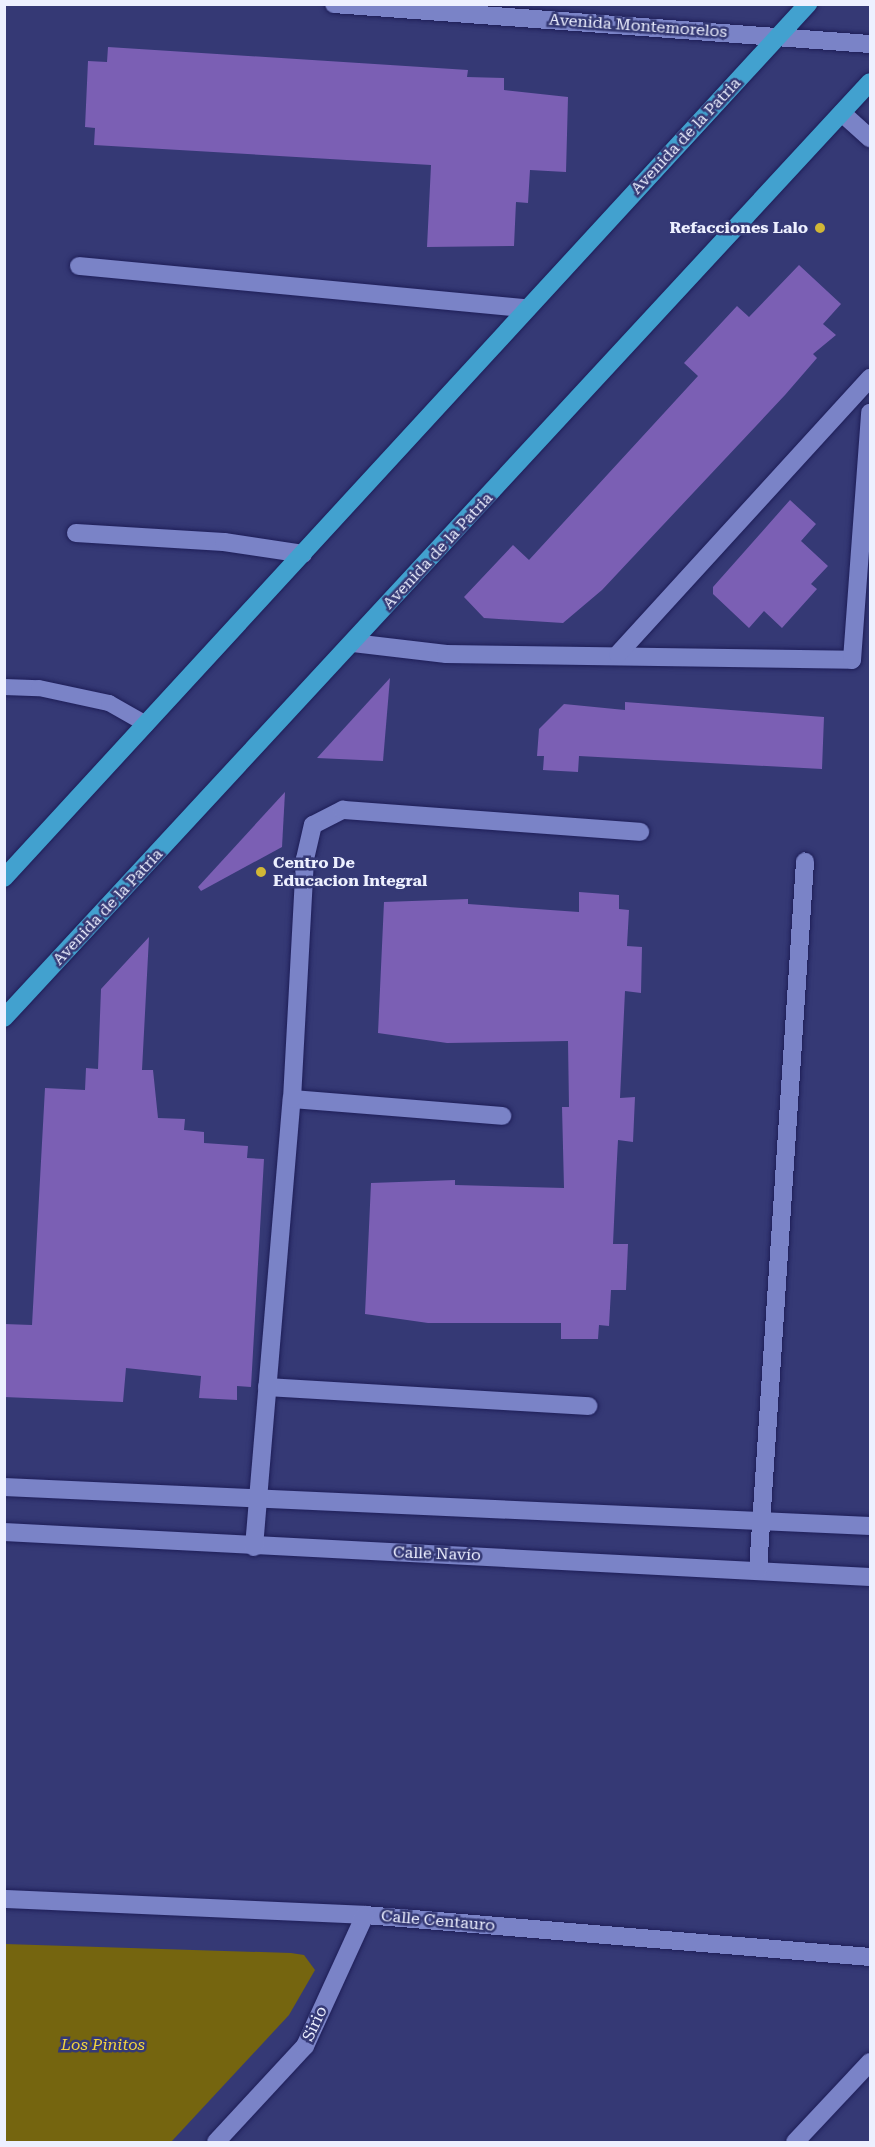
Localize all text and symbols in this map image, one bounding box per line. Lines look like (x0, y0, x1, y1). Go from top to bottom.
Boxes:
street label: Avenida Montemorelos (548, 10, 728, 42)
street label: Avenida de la Patria (627, 74, 745, 198)
place label: Refacciones Lalo (669, 218, 808, 238)
marker: Refacciones Lalo (813, 221, 827, 235)
street label: Avenida de la Patria (379, 489, 497, 613)
street label: Avenida de la Patria (49, 845, 167, 969)
place label: Centro De Educacion Integral (273, 853, 427, 891)
marker: Centro De Educacion Integral (254, 865, 268, 879)
street label: Calle Navío (393, 1543, 481, 1565)
street label: Calle Centauro (380, 1906, 496, 1936)
street label: Sirio (299, 2003, 331, 2045)
park label: Los Pinitos (61, 2035, 145, 2055)

